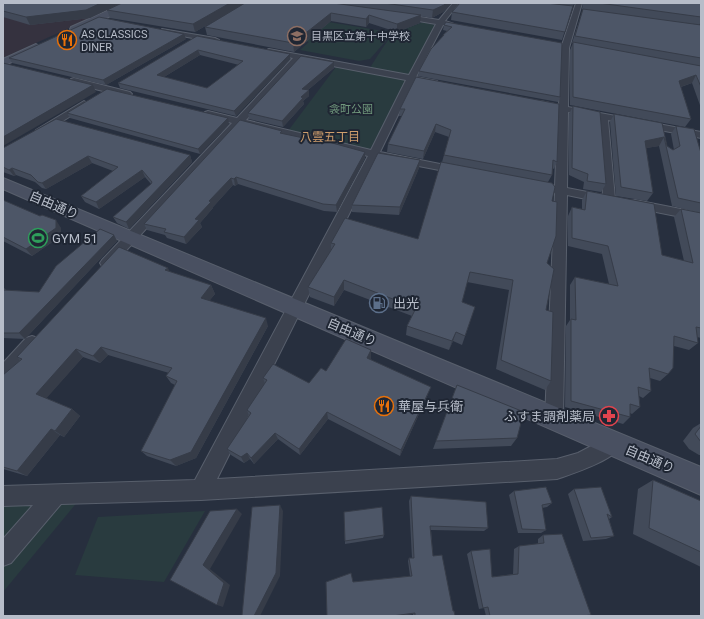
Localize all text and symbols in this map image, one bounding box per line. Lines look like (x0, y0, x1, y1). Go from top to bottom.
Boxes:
school or university icon: 目黒区立第十中学校 (286, 25, 308, 47)
place label: AS CLASSICS DINER (81, 28, 148, 54)
restaurant icon: AS CLASSICS DINER (56, 29, 78, 51)
place label: 目黒区立第十中学校 (311, 30, 410, 43)
park label: 衾町公園 (329, 103, 373, 116)
district label: 八雲五丁目 (300, 130, 360, 144)
street label: 自由通り (27, 188, 81, 222)
sports icon: GYM 51 (27, 227, 49, 249)
place label: GYM 51 (52, 231, 98, 246)
fuel station icon: 出光 (368, 292, 390, 314)
place label: 出光 (393, 296, 419, 311)
street label: 自由通り (325, 315, 379, 349)
restaurant icon: 華屋与兵衛 (373, 395, 395, 417)
place label: 華屋与兵衛 (398, 399, 463, 414)
pharmacy icon: ふすま調剤薬局 (598, 405, 620, 427)
place label: ふすま調剤薬局 (504, 409, 595, 424)
street label: 自由通り (623, 442, 677, 476)

